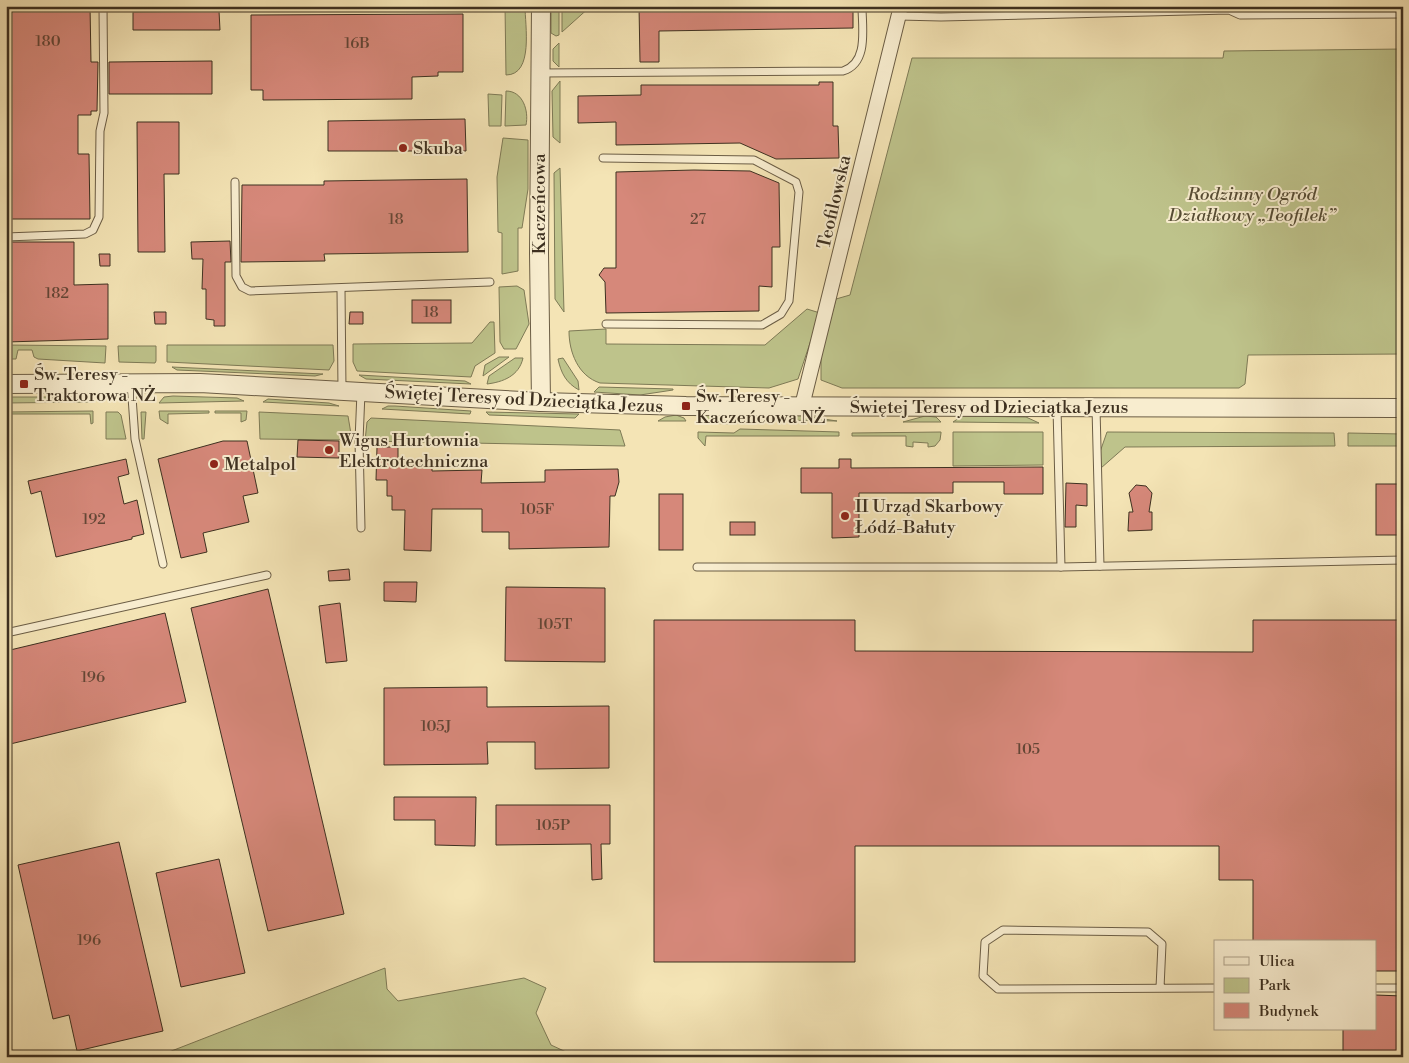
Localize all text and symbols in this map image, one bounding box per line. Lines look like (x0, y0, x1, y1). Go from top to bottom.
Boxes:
house number: 180 (35, 32, 61, 51)
house number: 16B (344, 34, 370, 53)
place label: Skuba (413, 137, 464, 160)
marker: Skuba (397, 142, 409, 154)
street label: Teofilowska (813, 152, 857, 251)
street label: Kaczeńcowa (528, 153, 551, 255)
park label: Rodzinny Ogród Działkowy „Teofilek” (1167, 183, 1337, 227)
house number: 18 (388, 210, 404, 229)
house number: 27 (690, 210, 706, 229)
house number: 182 (45, 284, 69, 303)
house number: 18 (423, 303, 439, 322)
place label: Św. Teresy - Traktorowa NŻ (34, 363, 156, 407)
marker: Św. Teresy - Traktorowa NŻ (18, 378, 30, 390)
street label: Świętej Teresy od Dzieciątka Jezus (384, 381, 664, 418)
place label: Św. Teresy - Kaczeńcowa NŻ (696, 385, 825, 429)
street label: Świętej Teresy od Dzieciątka Jezus (850, 396, 1128, 419)
marker: Św. Teresy - Kaczeńcowa NŻ (680, 400, 692, 412)
place label: Wigus Hurtownia Elektrotechniczna (338, 429, 489, 473)
marker: Wigus Hurtownia Elektrotechniczna (323, 444, 335, 456)
place label: Metalpol (224, 453, 297, 476)
marker: Metalpol (208, 458, 220, 470)
place label: II Urząd Skarbowy Łódź-Bałuty (855, 495, 1003, 539)
house number: 105F (520, 500, 554, 519)
house number: 192 (82, 510, 106, 529)
marker: II Urząd Skarbowy Łódź-Bałuty (839, 510, 851, 522)
house number: 105T (538, 615, 573, 634)
house number: 196 (81, 668, 105, 687)
house number: 105J (420, 717, 452, 736)
house number: 105 (1016, 740, 1040, 759)
house number: 105P (536, 816, 570, 835)
house number: 196 (77, 931, 101, 950)
legend (1214, 940, 1376, 1030)
text: Ulica (1259, 952, 1295, 971)
text: Park (1259, 976, 1291, 995)
text: Budynek (1258, 1002, 1320, 1021)

